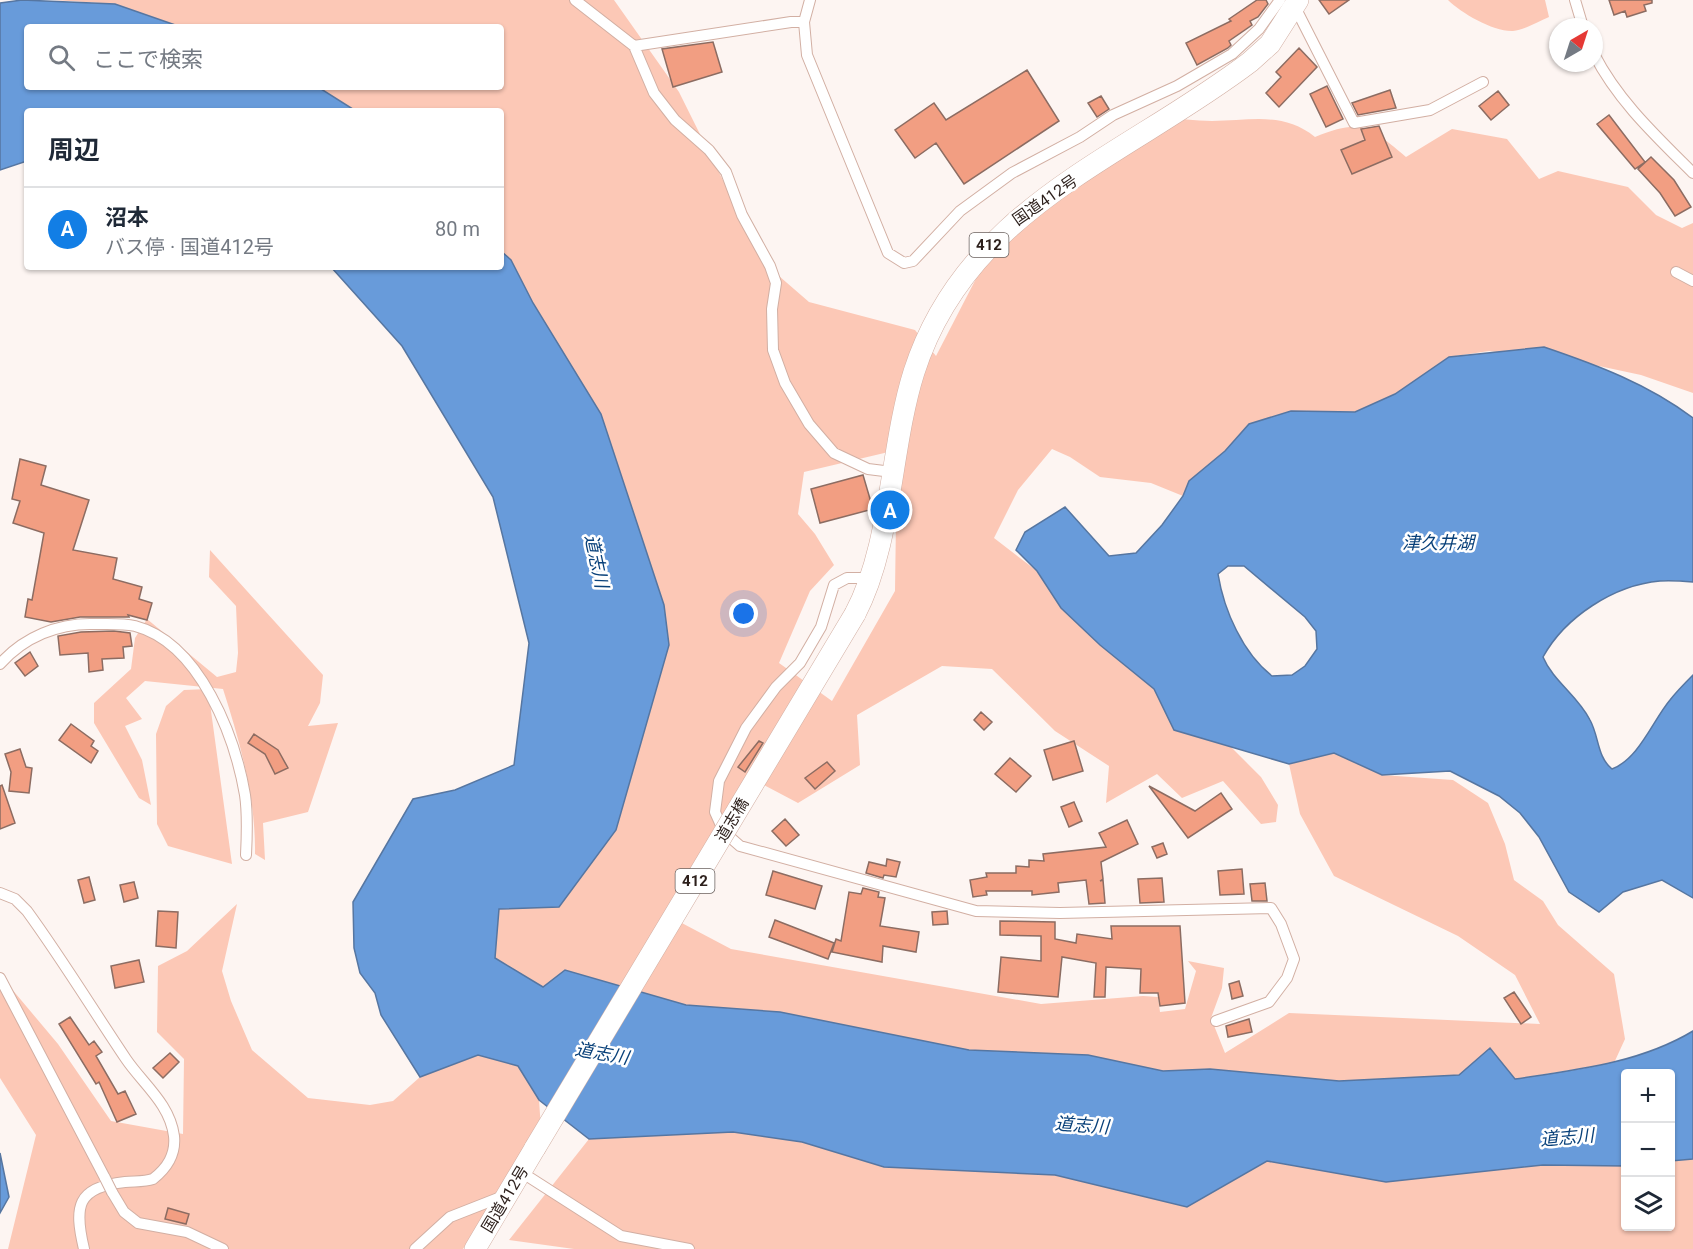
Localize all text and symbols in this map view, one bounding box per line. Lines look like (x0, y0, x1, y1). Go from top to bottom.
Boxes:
north arrow (1549, 18, 1603, 72)
search box (24, 24, 504, 90)
icon: search (45, 41, 78, 74)
text: ここで検索 (93, 47, 203, 72)
text: 周辺 (48, 135, 100, 165)
street label: 国道412号 (1009, 171, 1081, 229)
text: 沼本 (105, 205, 149, 230)
text: A (61, 217, 74, 241)
text: 80 m (435, 217, 480, 241)
road number: 412 (970, 233, 1008, 257)
text: バス停 · 国道412号 (105, 235, 274, 259)
pin: A (870, 488, 910, 532)
water label: 道志川 (581, 532, 613, 592)
water label: 津久井湖 (1402, 532, 1477, 553)
your location (729, 599, 758, 628)
street label: 道志橋 (711, 795, 753, 845)
road number: 412 (676, 869, 714, 893)
water label: 道志川 (574, 1038, 632, 1068)
map controls (1621, 1069, 1675, 1231)
button: + (1621, 1069, 1675, 1123)
water label: 道志川 (1054, 1113, 1112, 1137)
button: − (1621, 1123, 1675, 1177)
water label: 道志川 (1539, 1124, 1597, 1150)
street label: 国道412号 (478, 1162, 532, 1236)
button: layers (1621, 1177, 1675, 1231)

